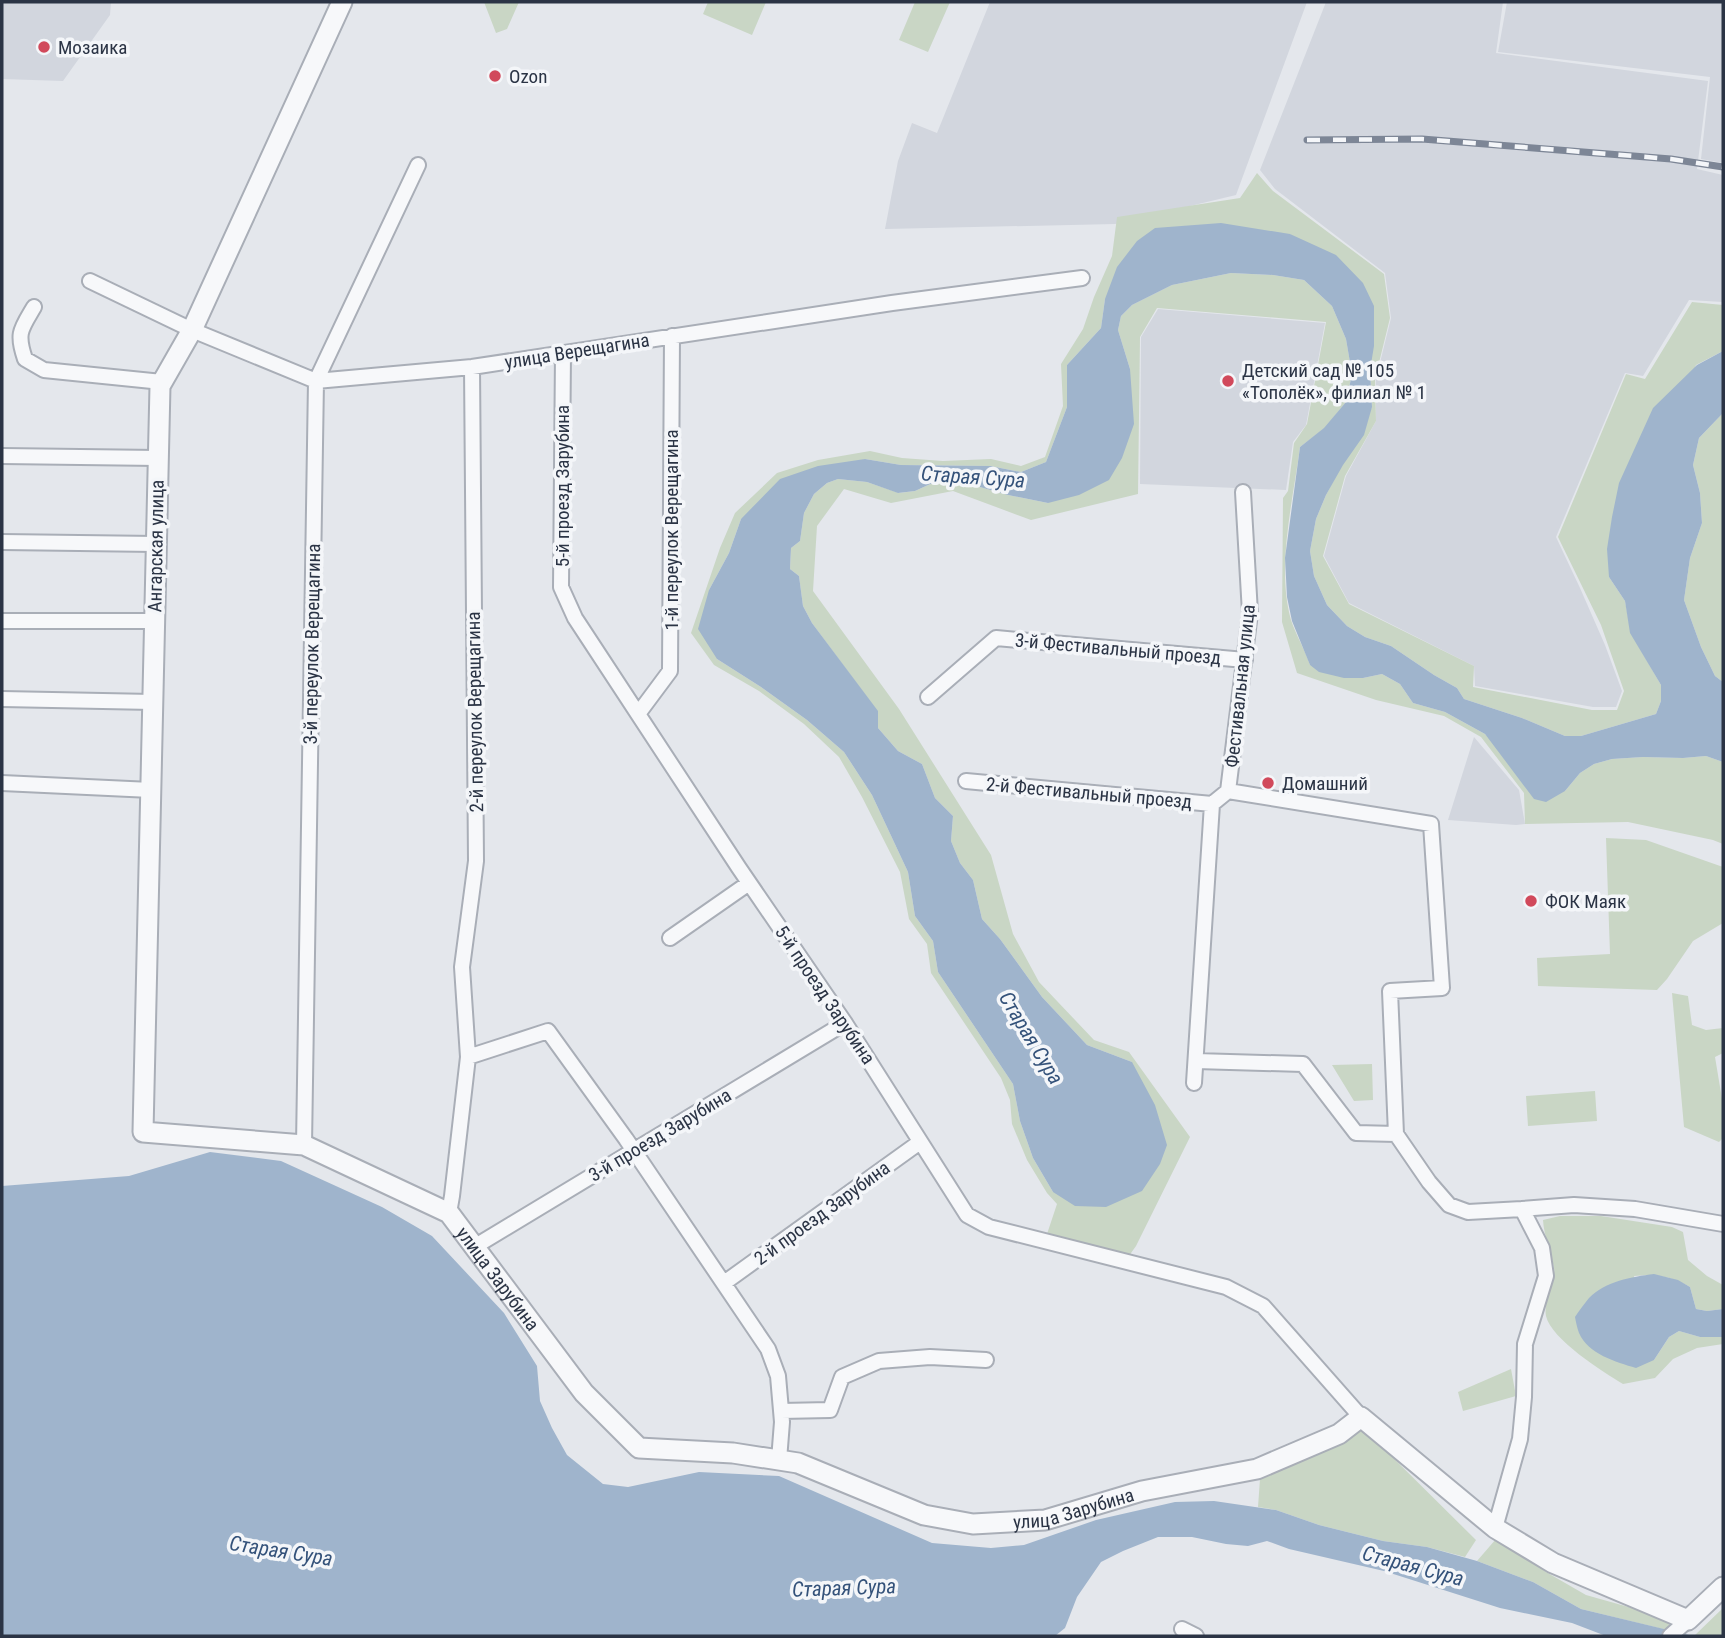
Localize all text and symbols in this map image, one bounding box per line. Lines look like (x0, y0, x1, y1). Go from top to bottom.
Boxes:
place label: Мозаика (58, 36, 127, 59)
marker: Мозаика (36, 39, 52, 55)
place label: Ozon (509, 65, 547, 88)
marker: Ozon (487, 68, 503, 84)
street label: улица Верещагина (503, 328, 651, 374)
place label: Детский сад № 105 «Тополёк», филиал № 1 (1242, 359, 1426, 404)
marker: Детский сад № 105 «Тополёк», филиал № 1 (1220, 373, 1236, 389)
street label: 5-й проезд Зарубина (551, 405, 574, 567)
street label: 1-й переулок Верещагина (660, 429, 683, 631)
water label: Старая Сура (920, 461, 1026, 493)
street label: Ангарская улица (143, 479, 169, 613)
street label: 3-й переулок Верещагина (299, 543, 325, 745)
street label: Фестивальная улица (1220, 603, 1260, 769)
street label: 2-й переулок Верещагина (462, 611, 488, 813)
street label: 3-й Фестивальный проезд (1014, 629, 1222, 669)
place label: Домашний (1282, 772, 1368, 795)
street label: 2-й Фестивальный проезд (985, 773, 1193, 813)
marker: Домашний (1260, 775, 1276, 791)
place label: ФОК Маяк (1545, 890, 1626, 913)
marker: ФОК Маяк (1523, 893, 1539, 909)
street label: 5-й проезд Зарубина (770, 921, 880, 1069)
water label: Старая Сура (994, 987, 1068, 1089)
street label: 3-й проезд Зарубина (585, 1083, 735, 1187)
street label: 2-й проезд Зарубина (750, 1156, 894, 1270)
street label: улица Зарубина (452, 1222, 545, 1335)
street label: улица Зарубина (1012, 1483, 1137, 1533)
water label: Старая Сура (228, 1531, 334, 1571)
water label: Старая Сура (1360, 1541, 1466, 1591)
water label: Старая Сура (792, 1574, 896, 1602)

